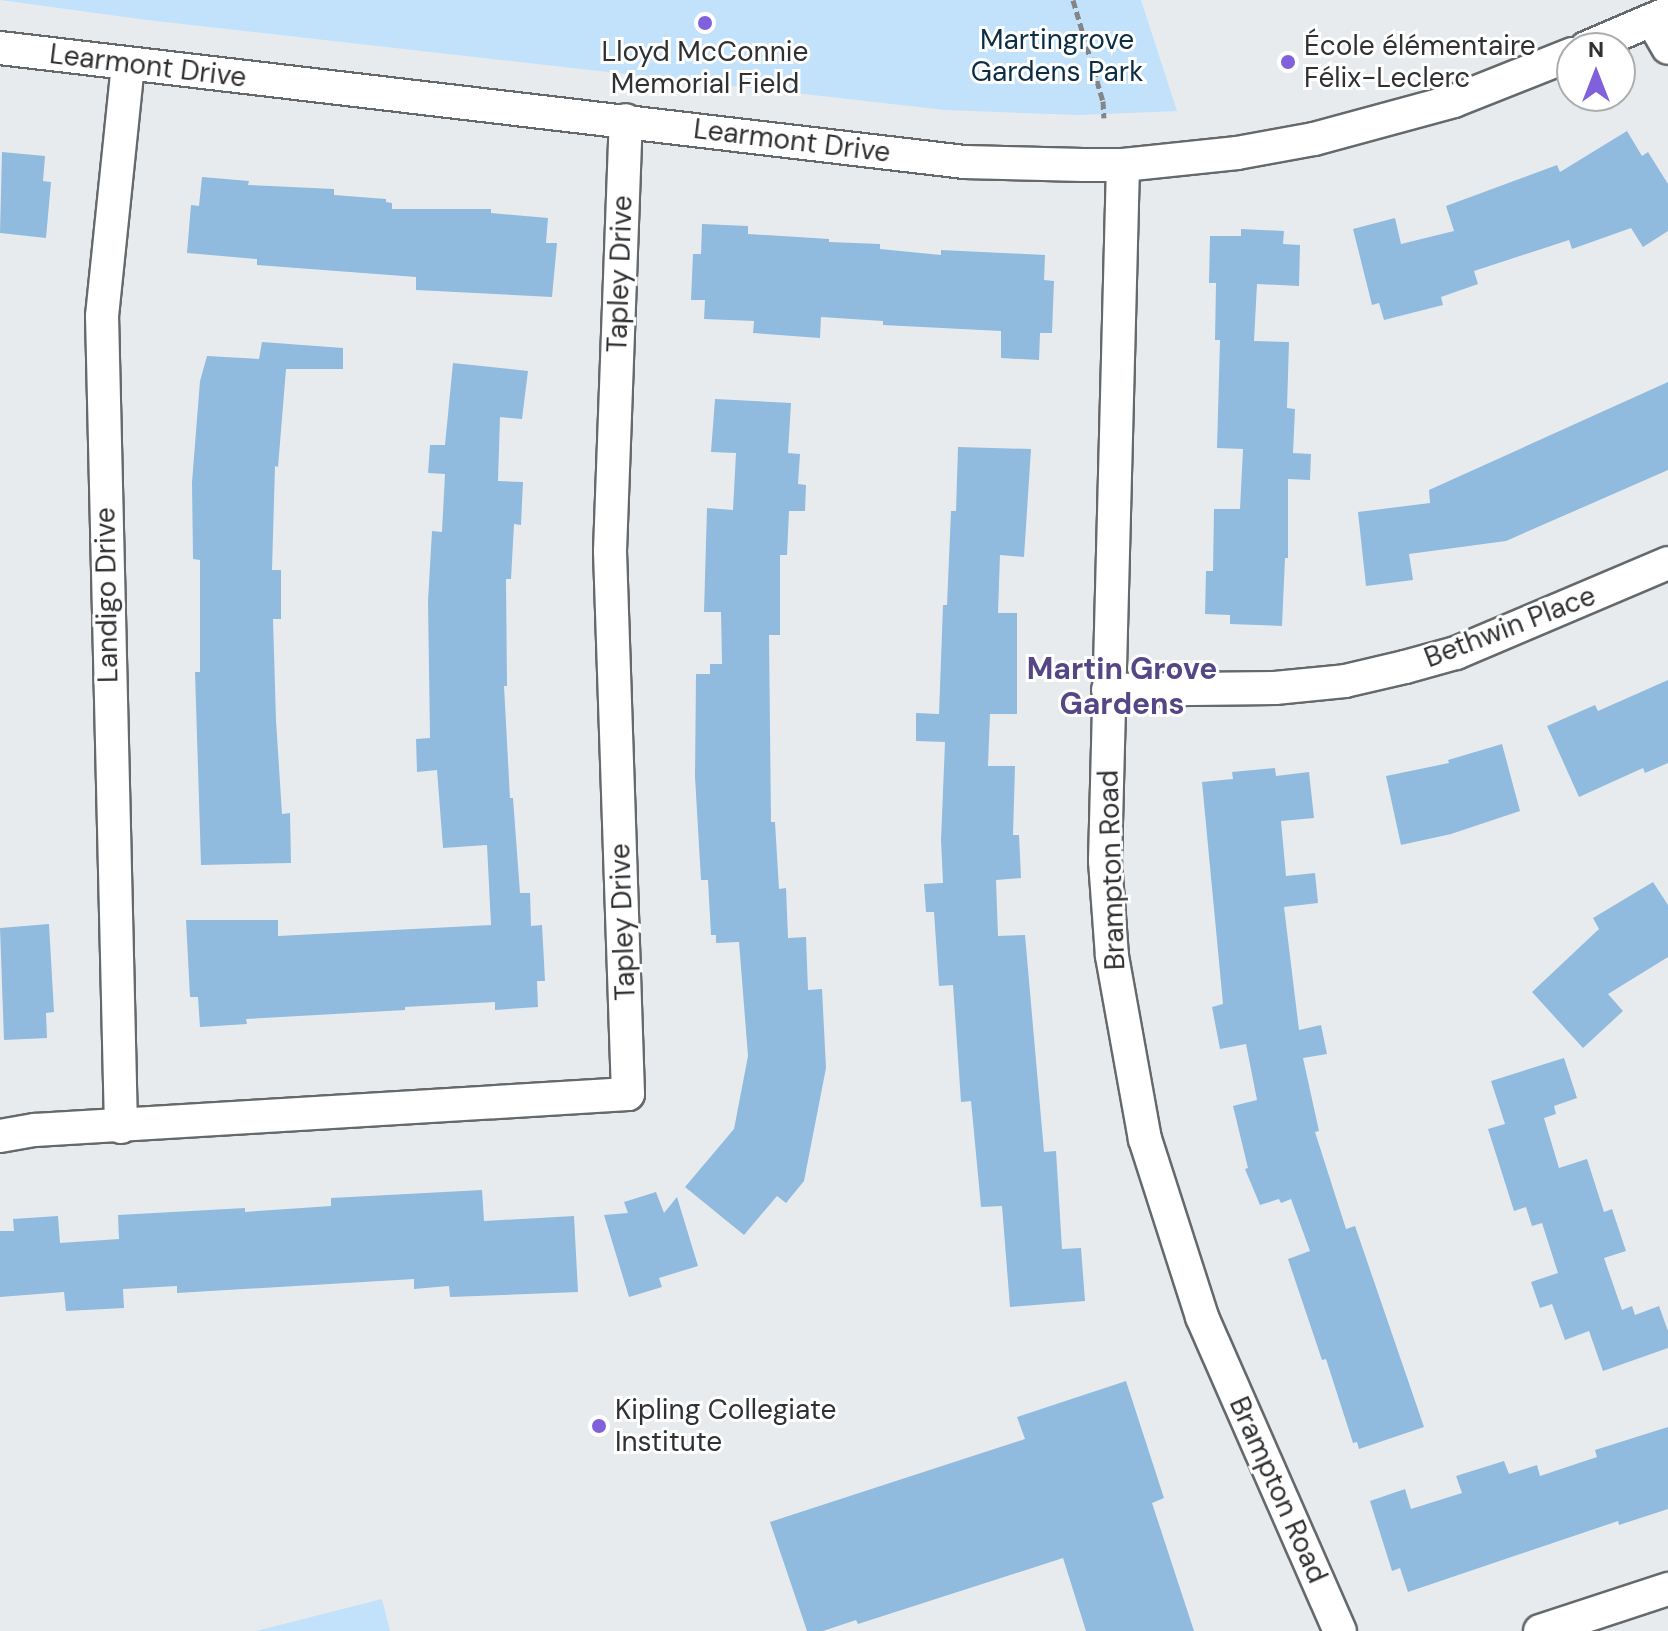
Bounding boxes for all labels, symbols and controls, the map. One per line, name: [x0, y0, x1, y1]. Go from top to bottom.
marker: Lloyd McConnie Memorial Field: [696, 14, 714, 32]
park label: Martingrove Gardens Park: [971, 23, 1143, 89]
place label: École élémentaire Félix-Leclerc: [1304, 29, 1536, 95]
north arrow: [1556, 32, 1636, 112]
place label: Lloyd McConnie Memorial Field: [602, 35, 808, 101]
text: N: [1588, 35, 1604, 64]
street label: Learmont Drive: [48, 37, 248, 95]
marker: École élémentaire Félix-Leclerc: [1279, 53, 1297, 71]
street label: Learmont Drive: [692, 112, 892, 170]
street label: Tapley Drive: [600, 195, 640, 353]
street label: Landigo Drive: [89, 507, 125, 683]
street label: Bethwin Place: [1420, 579, 1600, 675]
district label: Martin Grove Gardens: [1027, 651, 1217, 722]
street label: Brampton Road: [1092, 769, 1132, 971]
street label: Tapley Drive: [603, 843, 643, 1001]
street label: Brampton Road: [1222, 1392, 1334, 1588]
place label: Kipling Collegiate Institute: [615, 1393, 836, 1459]
marker: Kipling Collegiate Institute: [590, 1417, 608, 1435]

